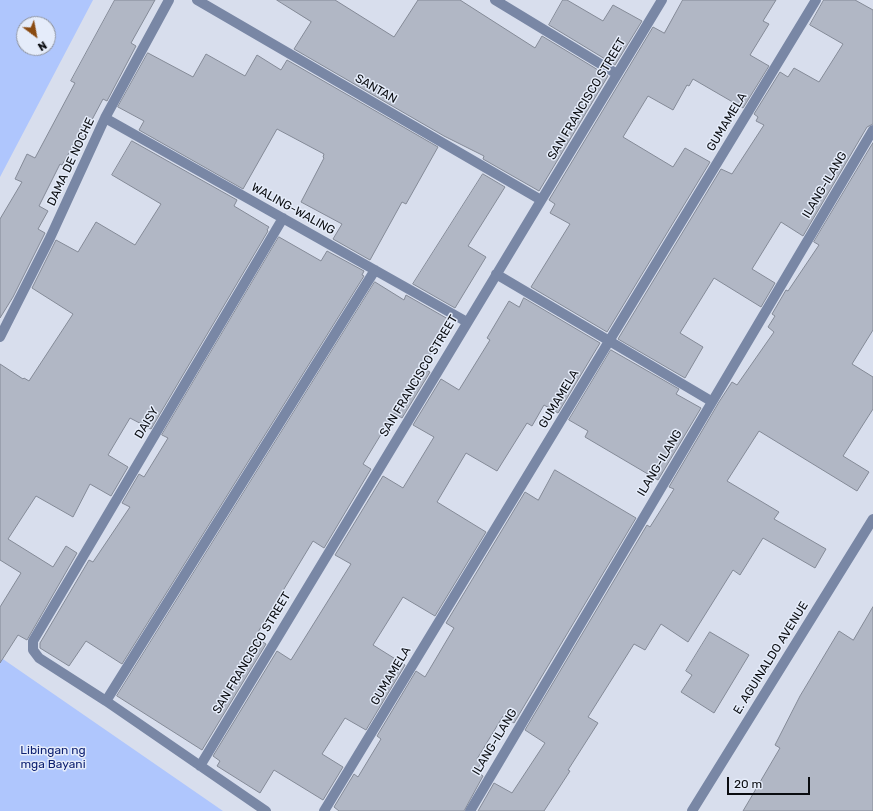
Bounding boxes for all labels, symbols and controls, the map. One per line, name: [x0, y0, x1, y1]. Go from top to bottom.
north arrow: [16, 16, 56, 56]
street label: SAN FRANCISCO STREET: [545, 36, 629, 162]
text: N: [35, 38, 49, 53]
street label: SANTAN: [352, 71, 400, 107]
street label: GUMAMELA: [704, 90, 750, 154]
street label: DAMA DE NOCHE: [44, 116, 98, 208]
street label: ILANG-ILANG: [800, 149, 850, 221]
street label: WALING-WALING: [249, 180, 337, 238]
street label: SAN FRANCISCO STREET: [377, 313, 461, 439]
street label: GUMAMELA: [536, 367, 582, 431]
street label: DAISY: [132, 405, 162, 441]
street label: ILANG-ILANG: [635, 427, 685, 499]
street label: SAN FRANCISCO STREET: [210, 590, 294, 716]
street label: E. AGUINALDO AVENUE: [730, 599, 812, 717]
street label: GUMAMELA: [368, 644, 414, 708]
street label: ILANG-ILANG: [470, 706, 520, 778]
park label: Libingan ng mga Bayani: [20, 744, 86, 772]
scale bar: [729, 769, 812, 795]
text: 20 m: [734, 777, 762, 791]

